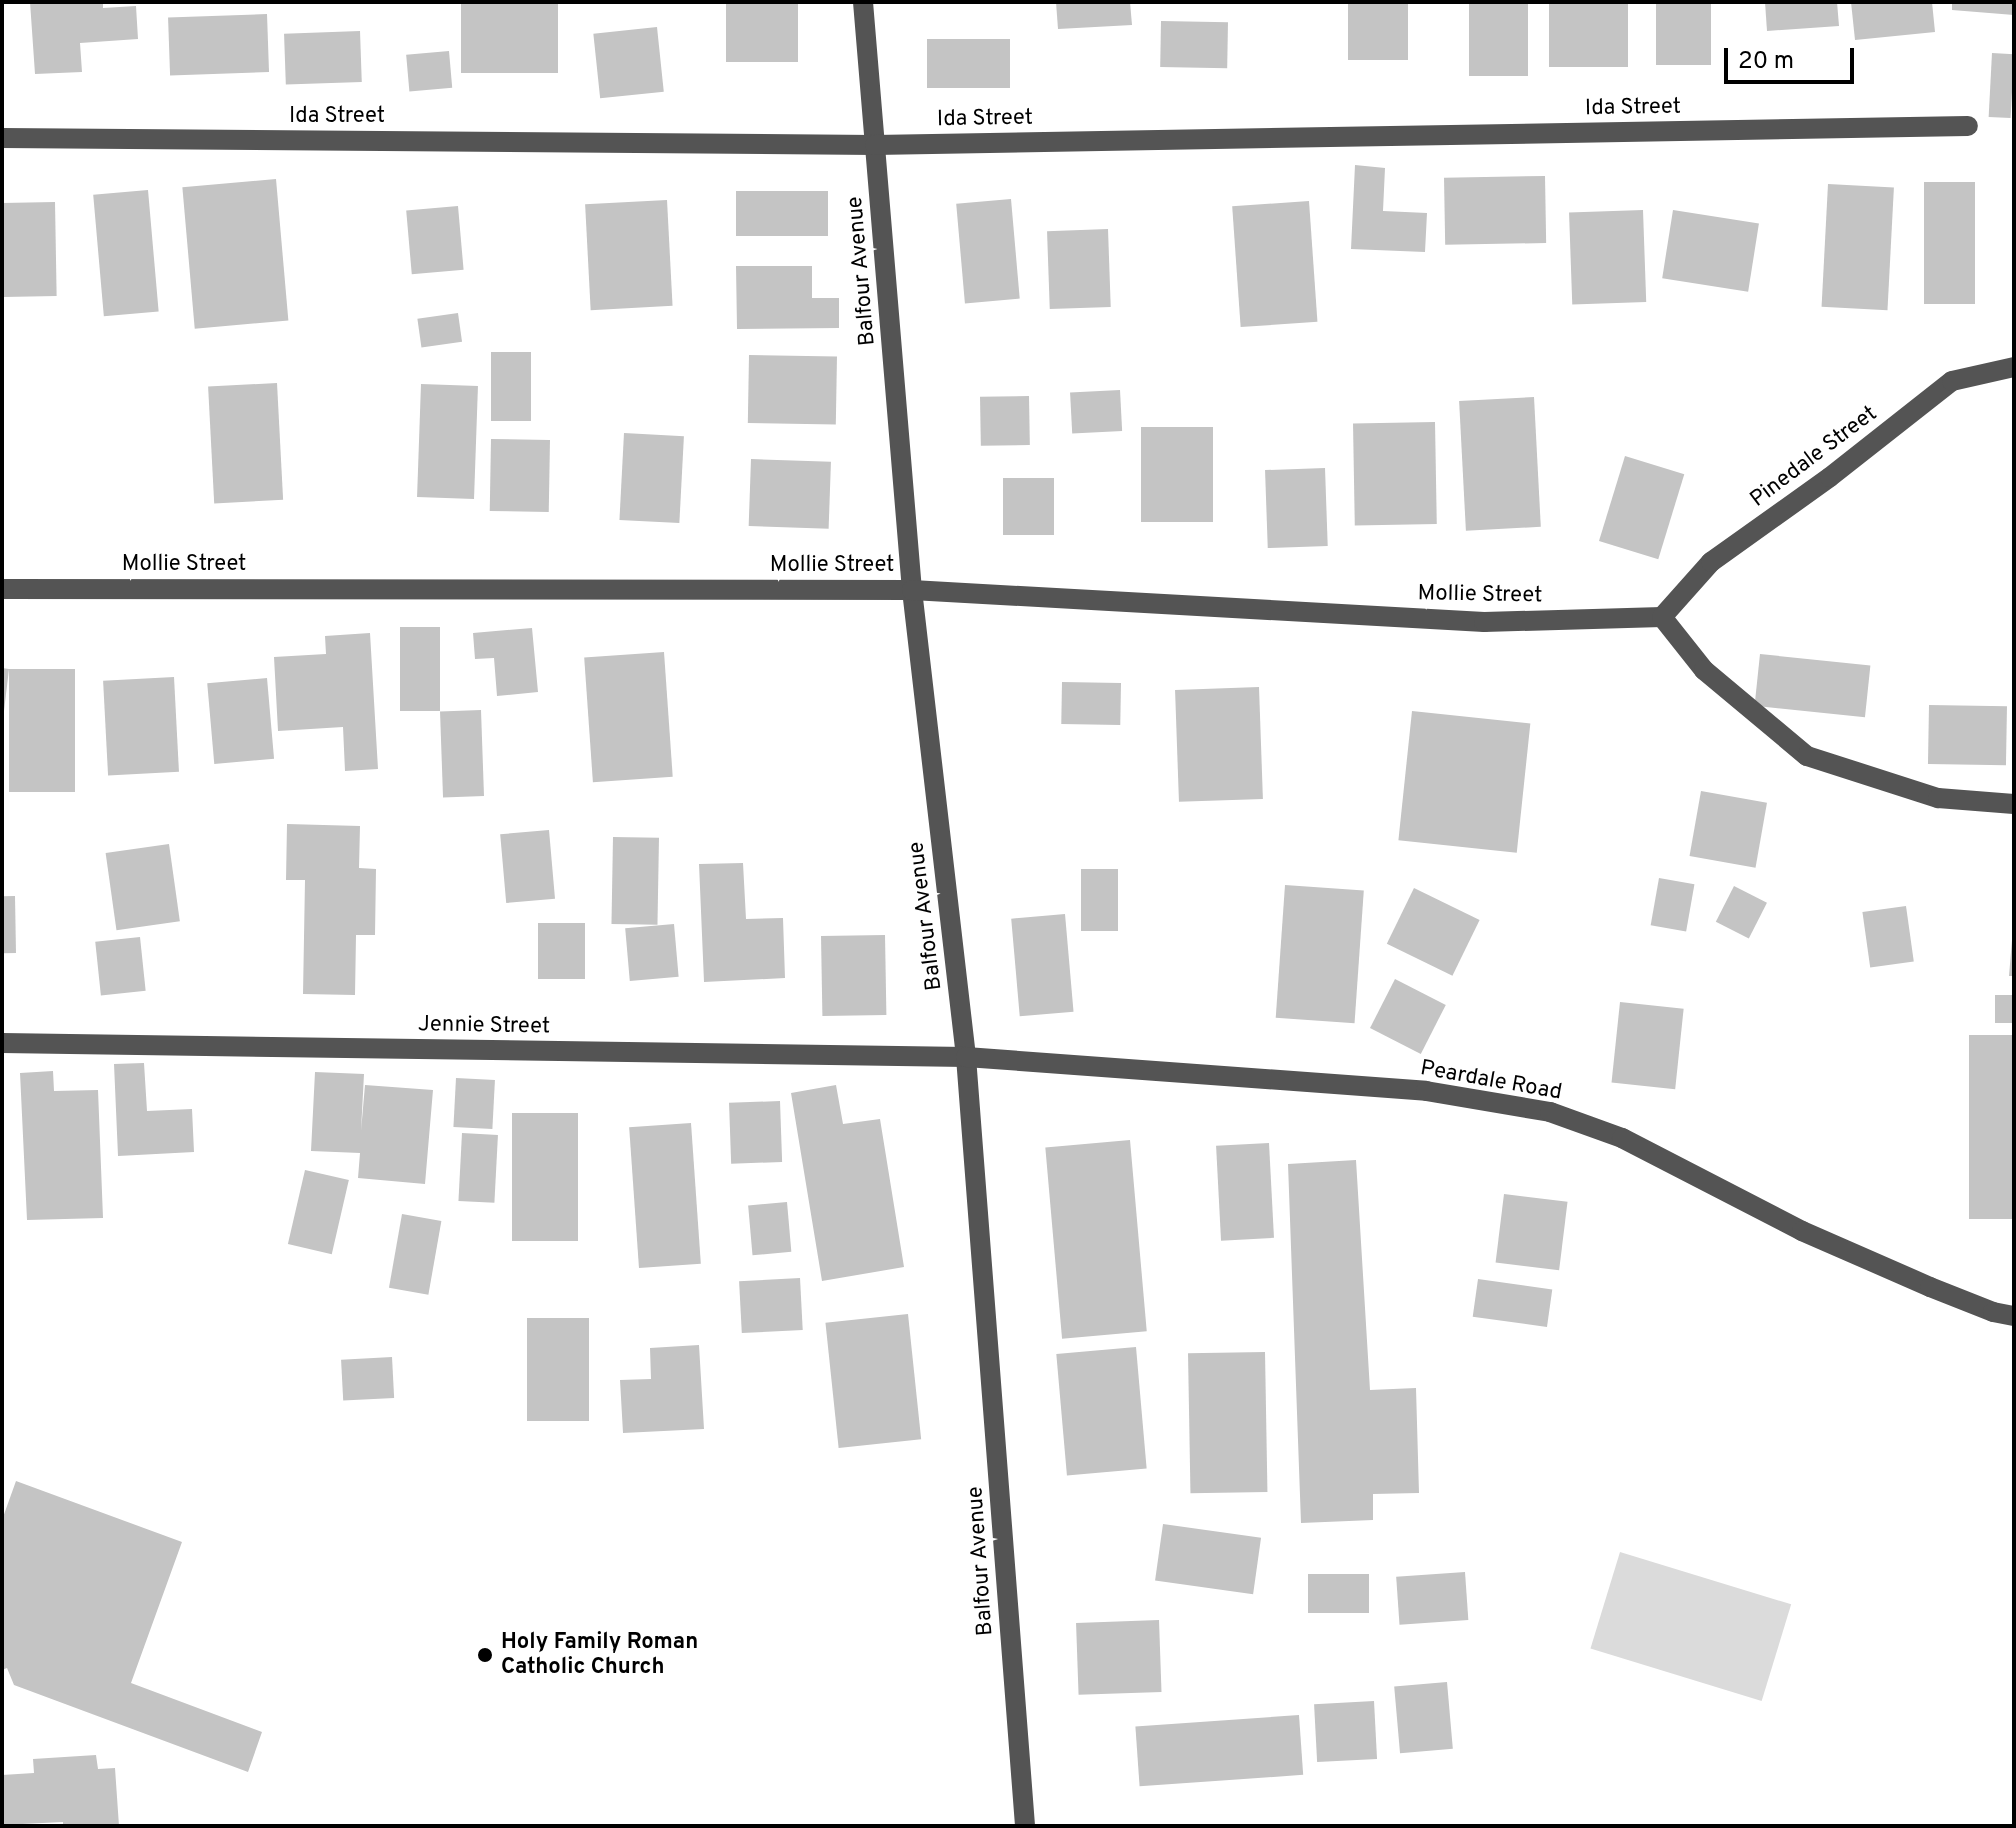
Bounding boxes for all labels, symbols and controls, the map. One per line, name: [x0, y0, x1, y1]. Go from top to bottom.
scale bar: [1728, 32, 1858, 82]
text: 20 m: [1738, 47, 1794, 77]
street label: Ida Street: [1585, 94, 1681, 122]
street label: Ida Street: [289, 104, 385, 130]
street label: Ida Street: [937, 105, 1033, 133]
street label: Balfour Avenue: [842, 195, 882, 347]
street label: Pinedale Street: [1745, 401, 1883, 513]
street label: Mollie Street: [122, 552, 246, 578]
street label: Mollie Street: [770, 553, 894, 579]
street label: Mollie Street: [1417, 581, 1543, 609]
street label: Balfour Avenue: [904, 840, 948, 992]
street label: Jennie Street: [418, 1012, 550, 1040]
street label: Peardale Road: [1418, 1056, 1564, 1106]
street label: Balfour Avenue: [963, 1485, 999, 1637]
place label: Holy Family Roman Catholic Church: [501, 1629, 698, 1680]
marker: Holy Family Roman Catholic Church: [476, 1646, 494, 1664]

